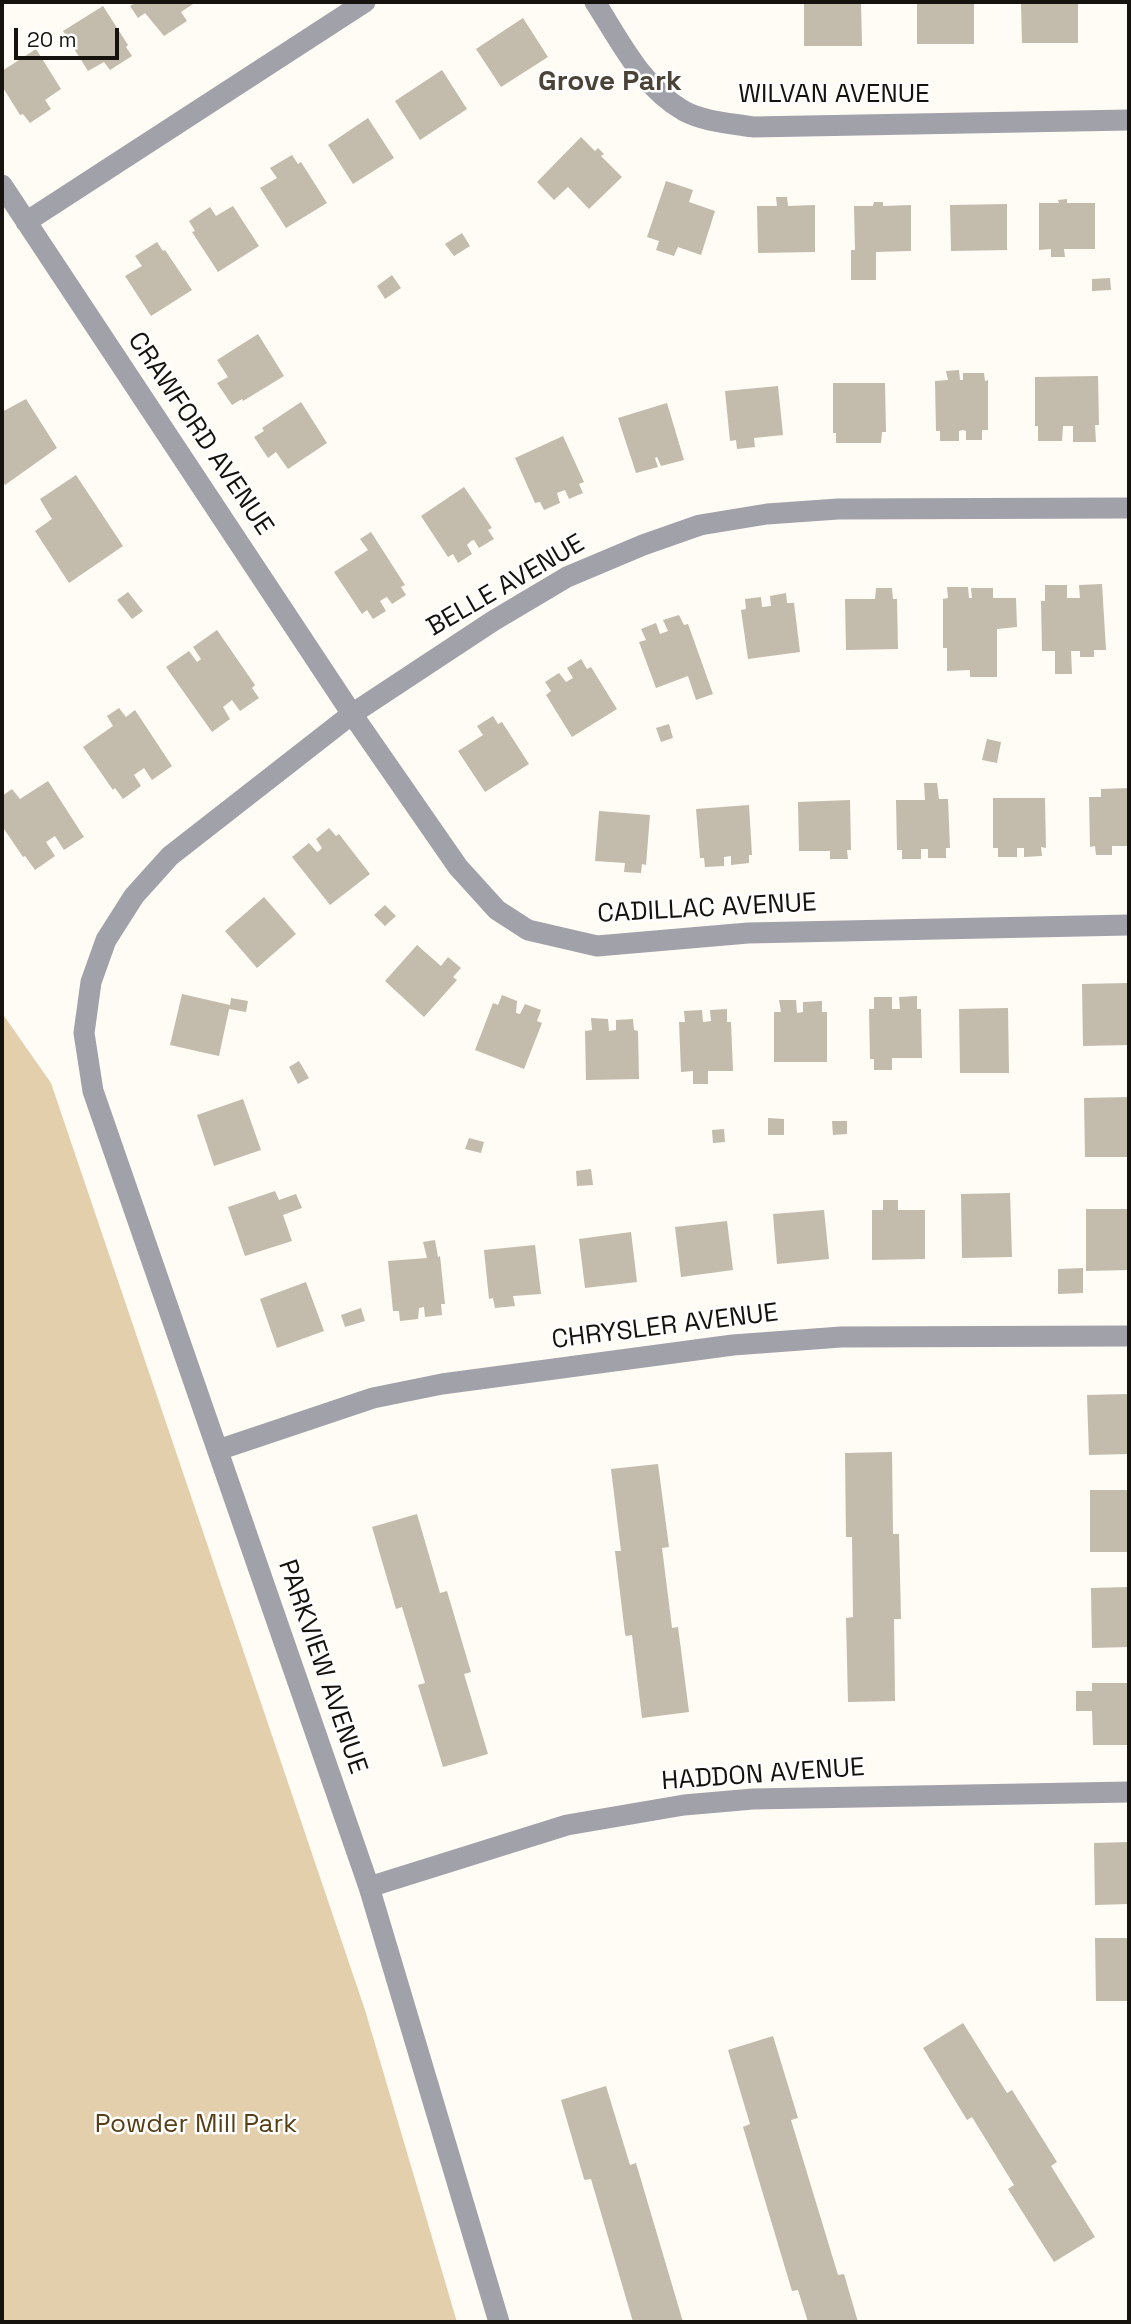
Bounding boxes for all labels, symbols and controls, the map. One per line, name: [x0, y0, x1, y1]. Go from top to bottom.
scale bar: [18, 14, 122, 58]
text: 20 m: [27, 26, 77, 53]
district label: Grove Park: [538, 65, 682, 99]
street label: WILVAN AVENUE: [738, 79, 930, 111]
street label: CRAWFORD AVENUE: [120, 327, 280, 541]
street label: BELLE AVENUE: [422, 528, 590, 644]
street label: CADILLAC AVENUE: [597, 888, 817, 930]
street label: CHRYSLER AVENUE: [550, 1298, 780, 1356]
street label: PARKVIEW AVENUE: [271, 1556, 373, 1778]
street label: HADDON AVENUE: [660, 1752, 866, 1798]
park label: Powder Mill Park: [95, 2109, 297, 2141]

